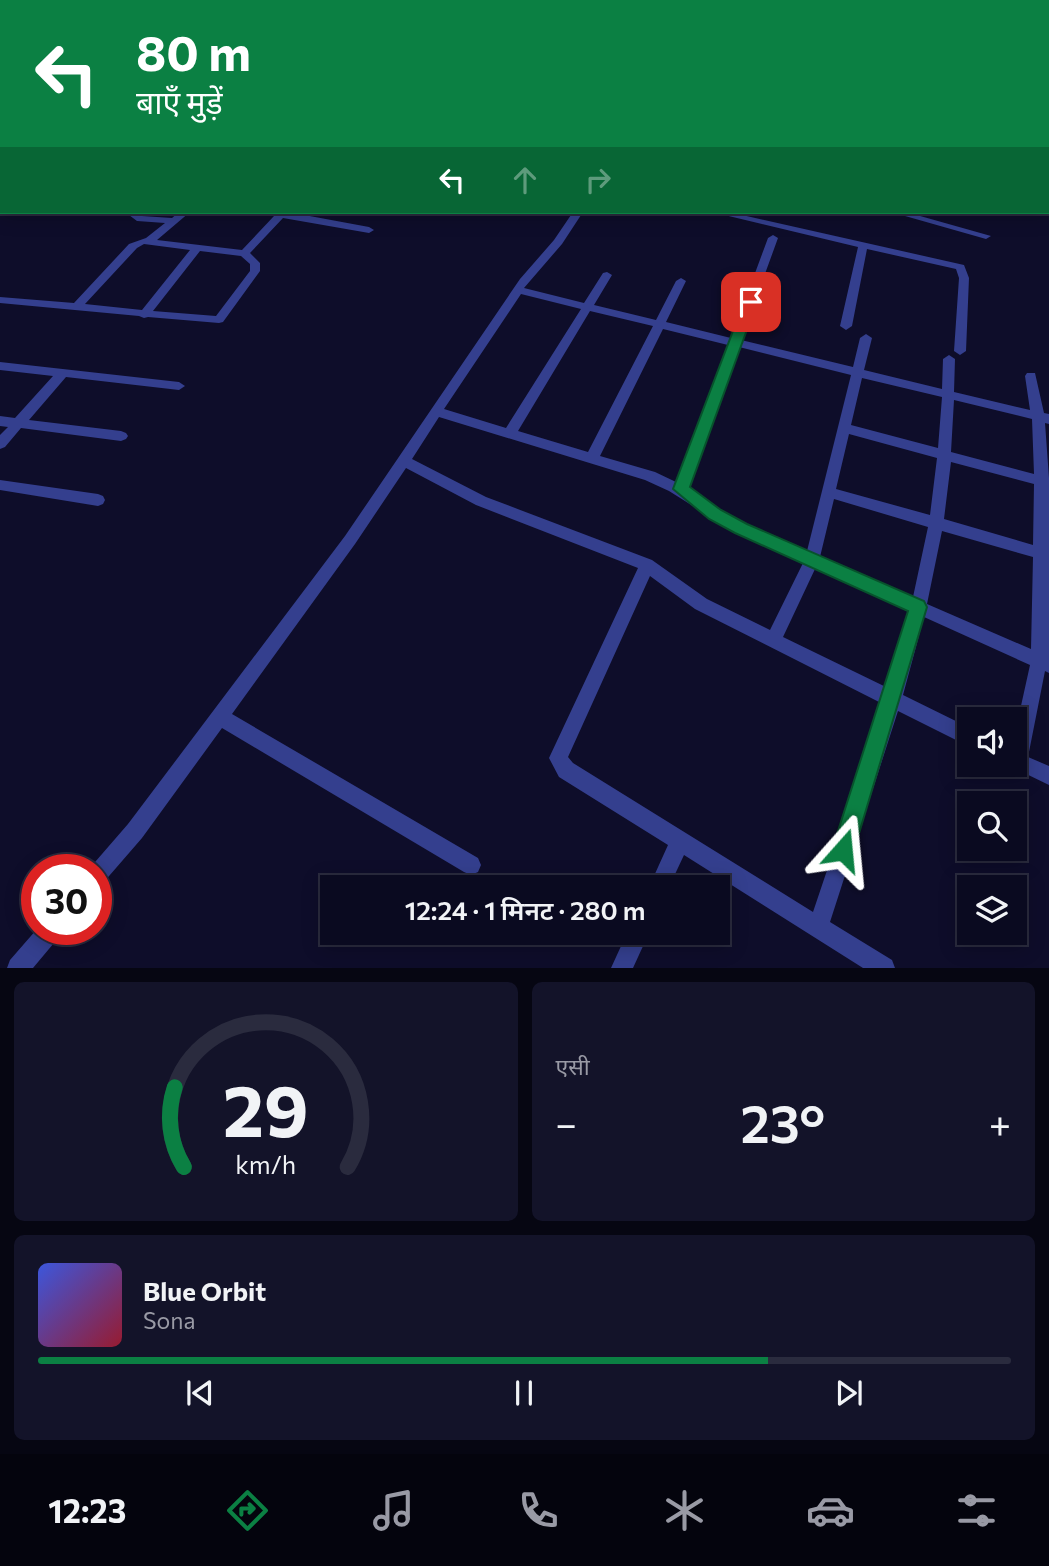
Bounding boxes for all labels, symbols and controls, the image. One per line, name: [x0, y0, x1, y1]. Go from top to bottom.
text: 80 m: [136, 21, 251, 81]
icon: left: [21, 28, 112, 119]
text: बाएँ मुड़ें: [136, 81, 223, 121]
icon: left: [433, 161, 471, 199]
icon: ahead: [506, 161, 544, 199]
icon: right: [579, 161, 617, 199]
pin: [721, 272, 781, 332]
icon: arrive: [732, 283, 770, 321]
map controls: [957, 707, 1027, 945]
button: sound: [957, 707, 1027, 777]
button: search: [957, 791, 1027, 861]
position arrow: [806, 813, 880, 887]
speed limit sign: 30: [21, 854, 112, 945]
button: layers: [957, 875, 1027, 945]
text: 12:24 · 1 मिनट · 280 m: [405, 894, 645, 925]
text: एसी: [556, 1052, 590, 1080]
text: 29: [223, 1064, 309, 1153]
text: 23°: [740, 1090, 825, 1154]
text: −: [556, 1099, 577, 1146]
text: +: [989, 1099, 1011, 1146]
text: km/h: [235, 1149, 296, 1179]
text: Blue Orbit: [143, 1275, 266, 1306]
text: Sona: [143, 1306, 195, 1334]
icon: previous: [181, 1374, 219, 1412]
icon: pause: [505, 1374, 543, 1412]
icon: next: [830, 1374, 868, 1412]
icon: directions: [223, 1486, 272, 1535]
icon: music: [369, 1486, 418, 1535]
icon: phone: [514, 1486, 563, 1535]
icon: climate: [660, 1486, 709, 1535]
icon: car: [806, 1486, 855, 1535]
icon: filters: [952, 1486, 1001, 1535]
text: 12:23: [48, 1490, 126, 1530]

